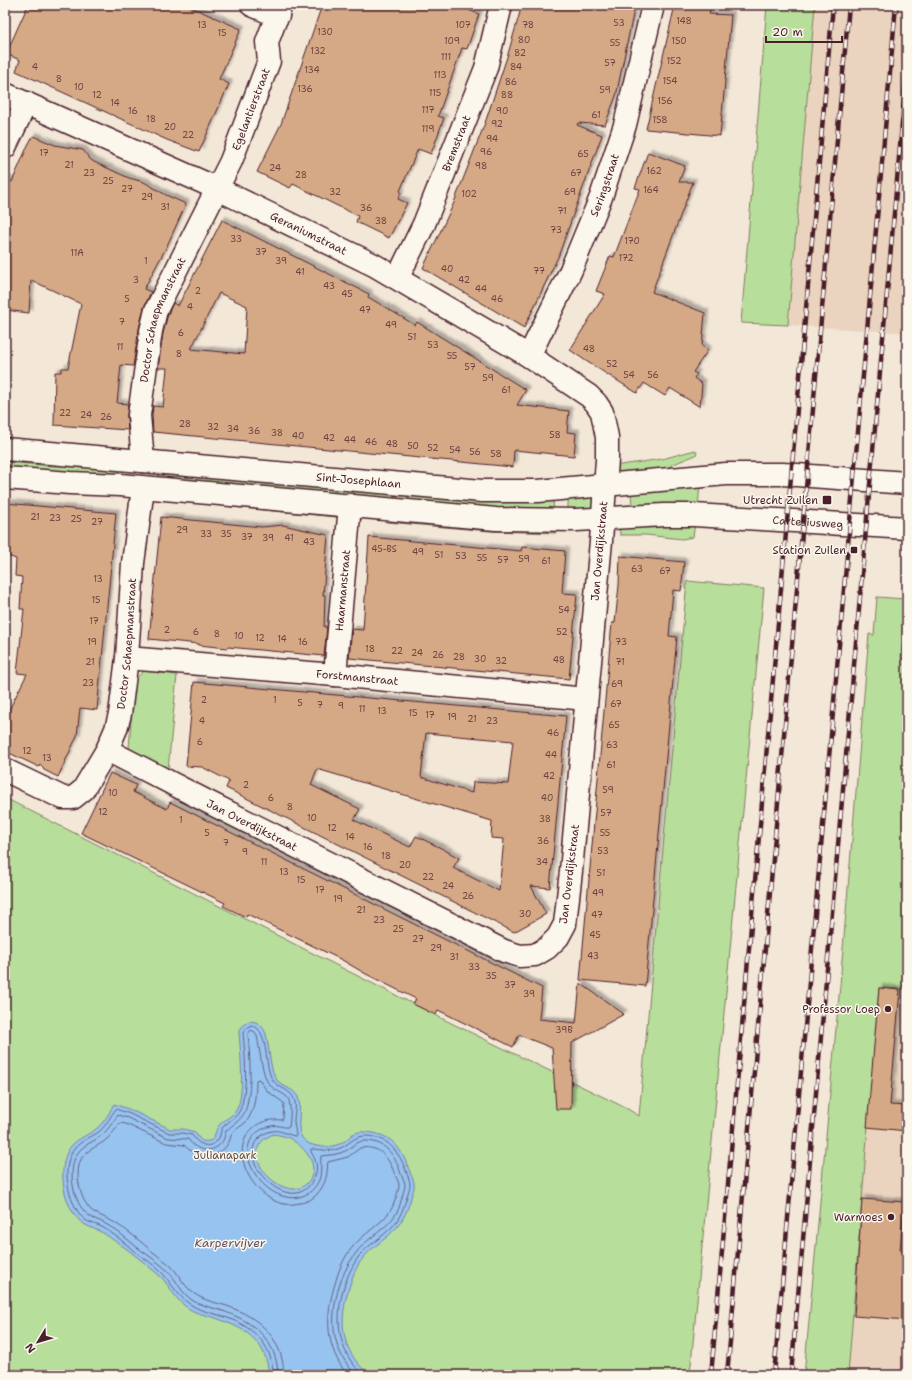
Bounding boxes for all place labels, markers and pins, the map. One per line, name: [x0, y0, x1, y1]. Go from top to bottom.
place label: Utrecht Zuilen: [743, 493, 818, 508]
marker: Utrecht Zuilen: [821, 494, 833, 506]
place label: Station Zuilen: [772, 543, 846, 558]
marker: Station Zuilen: [849, 545, 859, 555]
place label: Professor Loep: [802, 1002, 880, 1017]
marker: Professor Loep: [883, 1004, 893, 1014]
place label: Warmoes: [834, 1210, 883, 1225]
marker: Warmoes: [886, 1212, 896, 1222]

